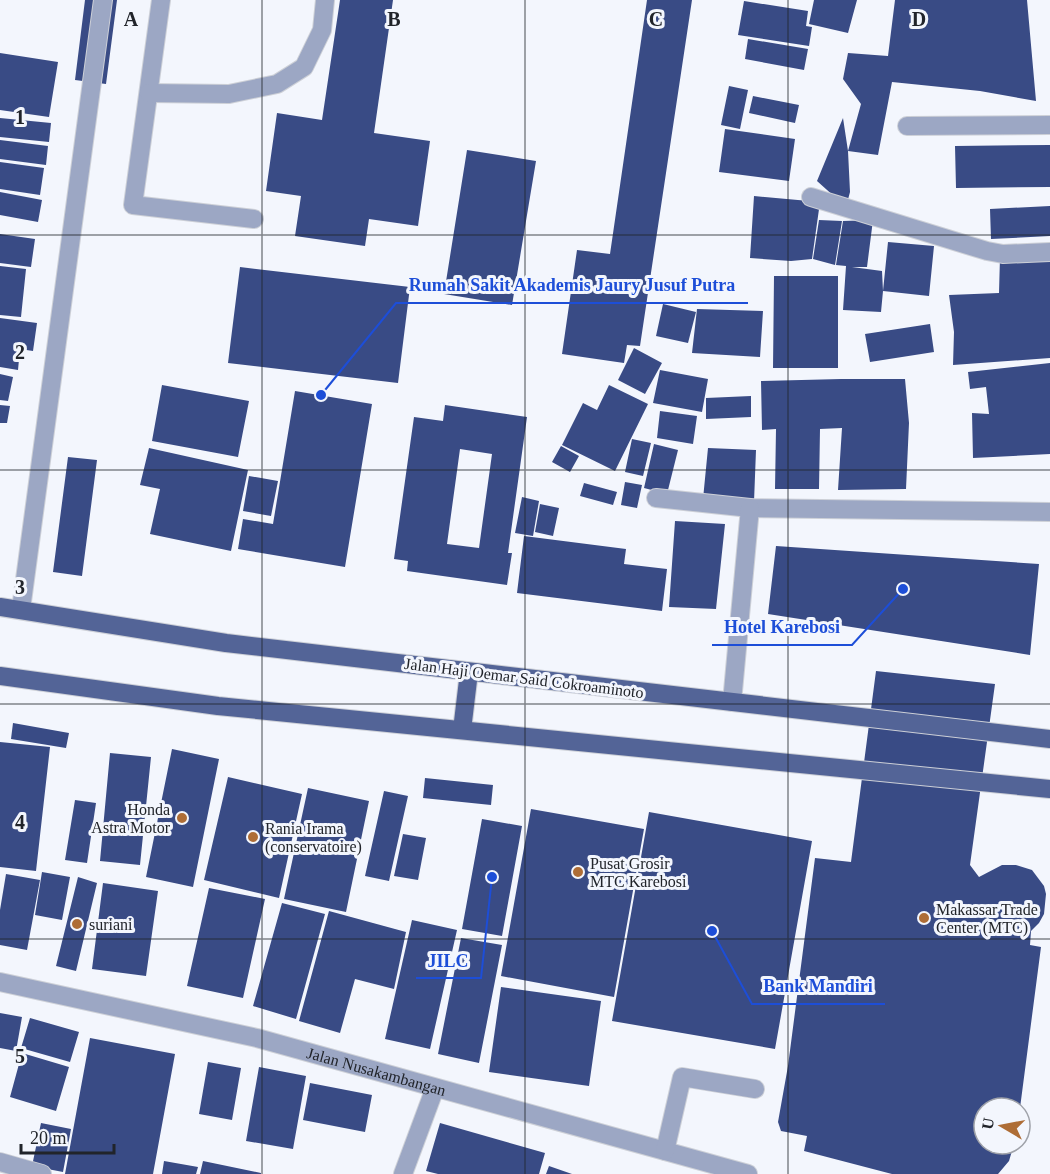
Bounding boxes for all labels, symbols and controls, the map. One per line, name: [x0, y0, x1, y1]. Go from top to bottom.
text: A: [124, 8, 139, 30]
text: B: [387, 8, 401, 30]
text: C: [649, 8, 663, 30]
text: D: [912, 8, 926, 30]
text: 1: [15, 106, 25, 128]
callout: Rumah Sakit Akademis Jaury Jusuf Putra: [396, 267, 748, 303]
text: Rumah Sakit Akademis Jaury Jusuf Putra: [409, 275, 735, 295]
text: 2: [15, 341, 25, 363]
text: 3: [15, 576, 25, 598]
callout: Hotel Karebosi: [712, 609, 852, 645]
text: Hotel Karebosi: [724, 617, 840, 637]
street label: Jalan Haji Oemar Said Cokroaminoto: [403, 655, 645, 702]
place label: Honda Astra Motor: [91, 801, 171, 836]
text: 4: [15, 811, 25, 833]
marker: Honda Astra Motor: [175, 811, 189, 825]
place label: Rania Irama (conservatoire): [265, 820, 362, 856]
marker: Rania Irama (conservatoire): [246, 830, 260, 844]
place label: Pusat Grosir MTC Karebosi: [590, 855, 687, 890]
marker: Pusat Grosir MTC Karebosi: [571, 865, 585, 879]
place label: Makassar Trade Center (MTC): [936, 901, 1038, 937]
marker: Makassar Trade Center (MTC): [917, 911, 931, 925]
place label: suriani: [89, 916, 133, 933]
marker: suriani: [70, 917, 84, 931]
callout: JILC: [416, 942, 481, 978]
text: JILC: [427, 951, 469, 971]
callout: Bank Mandiri: [752, 968, 885, 1004]
text: Bank Mandiri: [763, 976, 873, 996]
street label: Jalan Nusakambangan: [305, 1044, 448, 1098]
text: 5: [15, 1045, 25, 1067]
north arrow: [972, 1096, 1032, 1156]
text: U: [978, 1116, 997, 1131]
scale bar: [21, 1117, 114, 1155]
text: 20 m: [30, 1128, 67, 1148]

